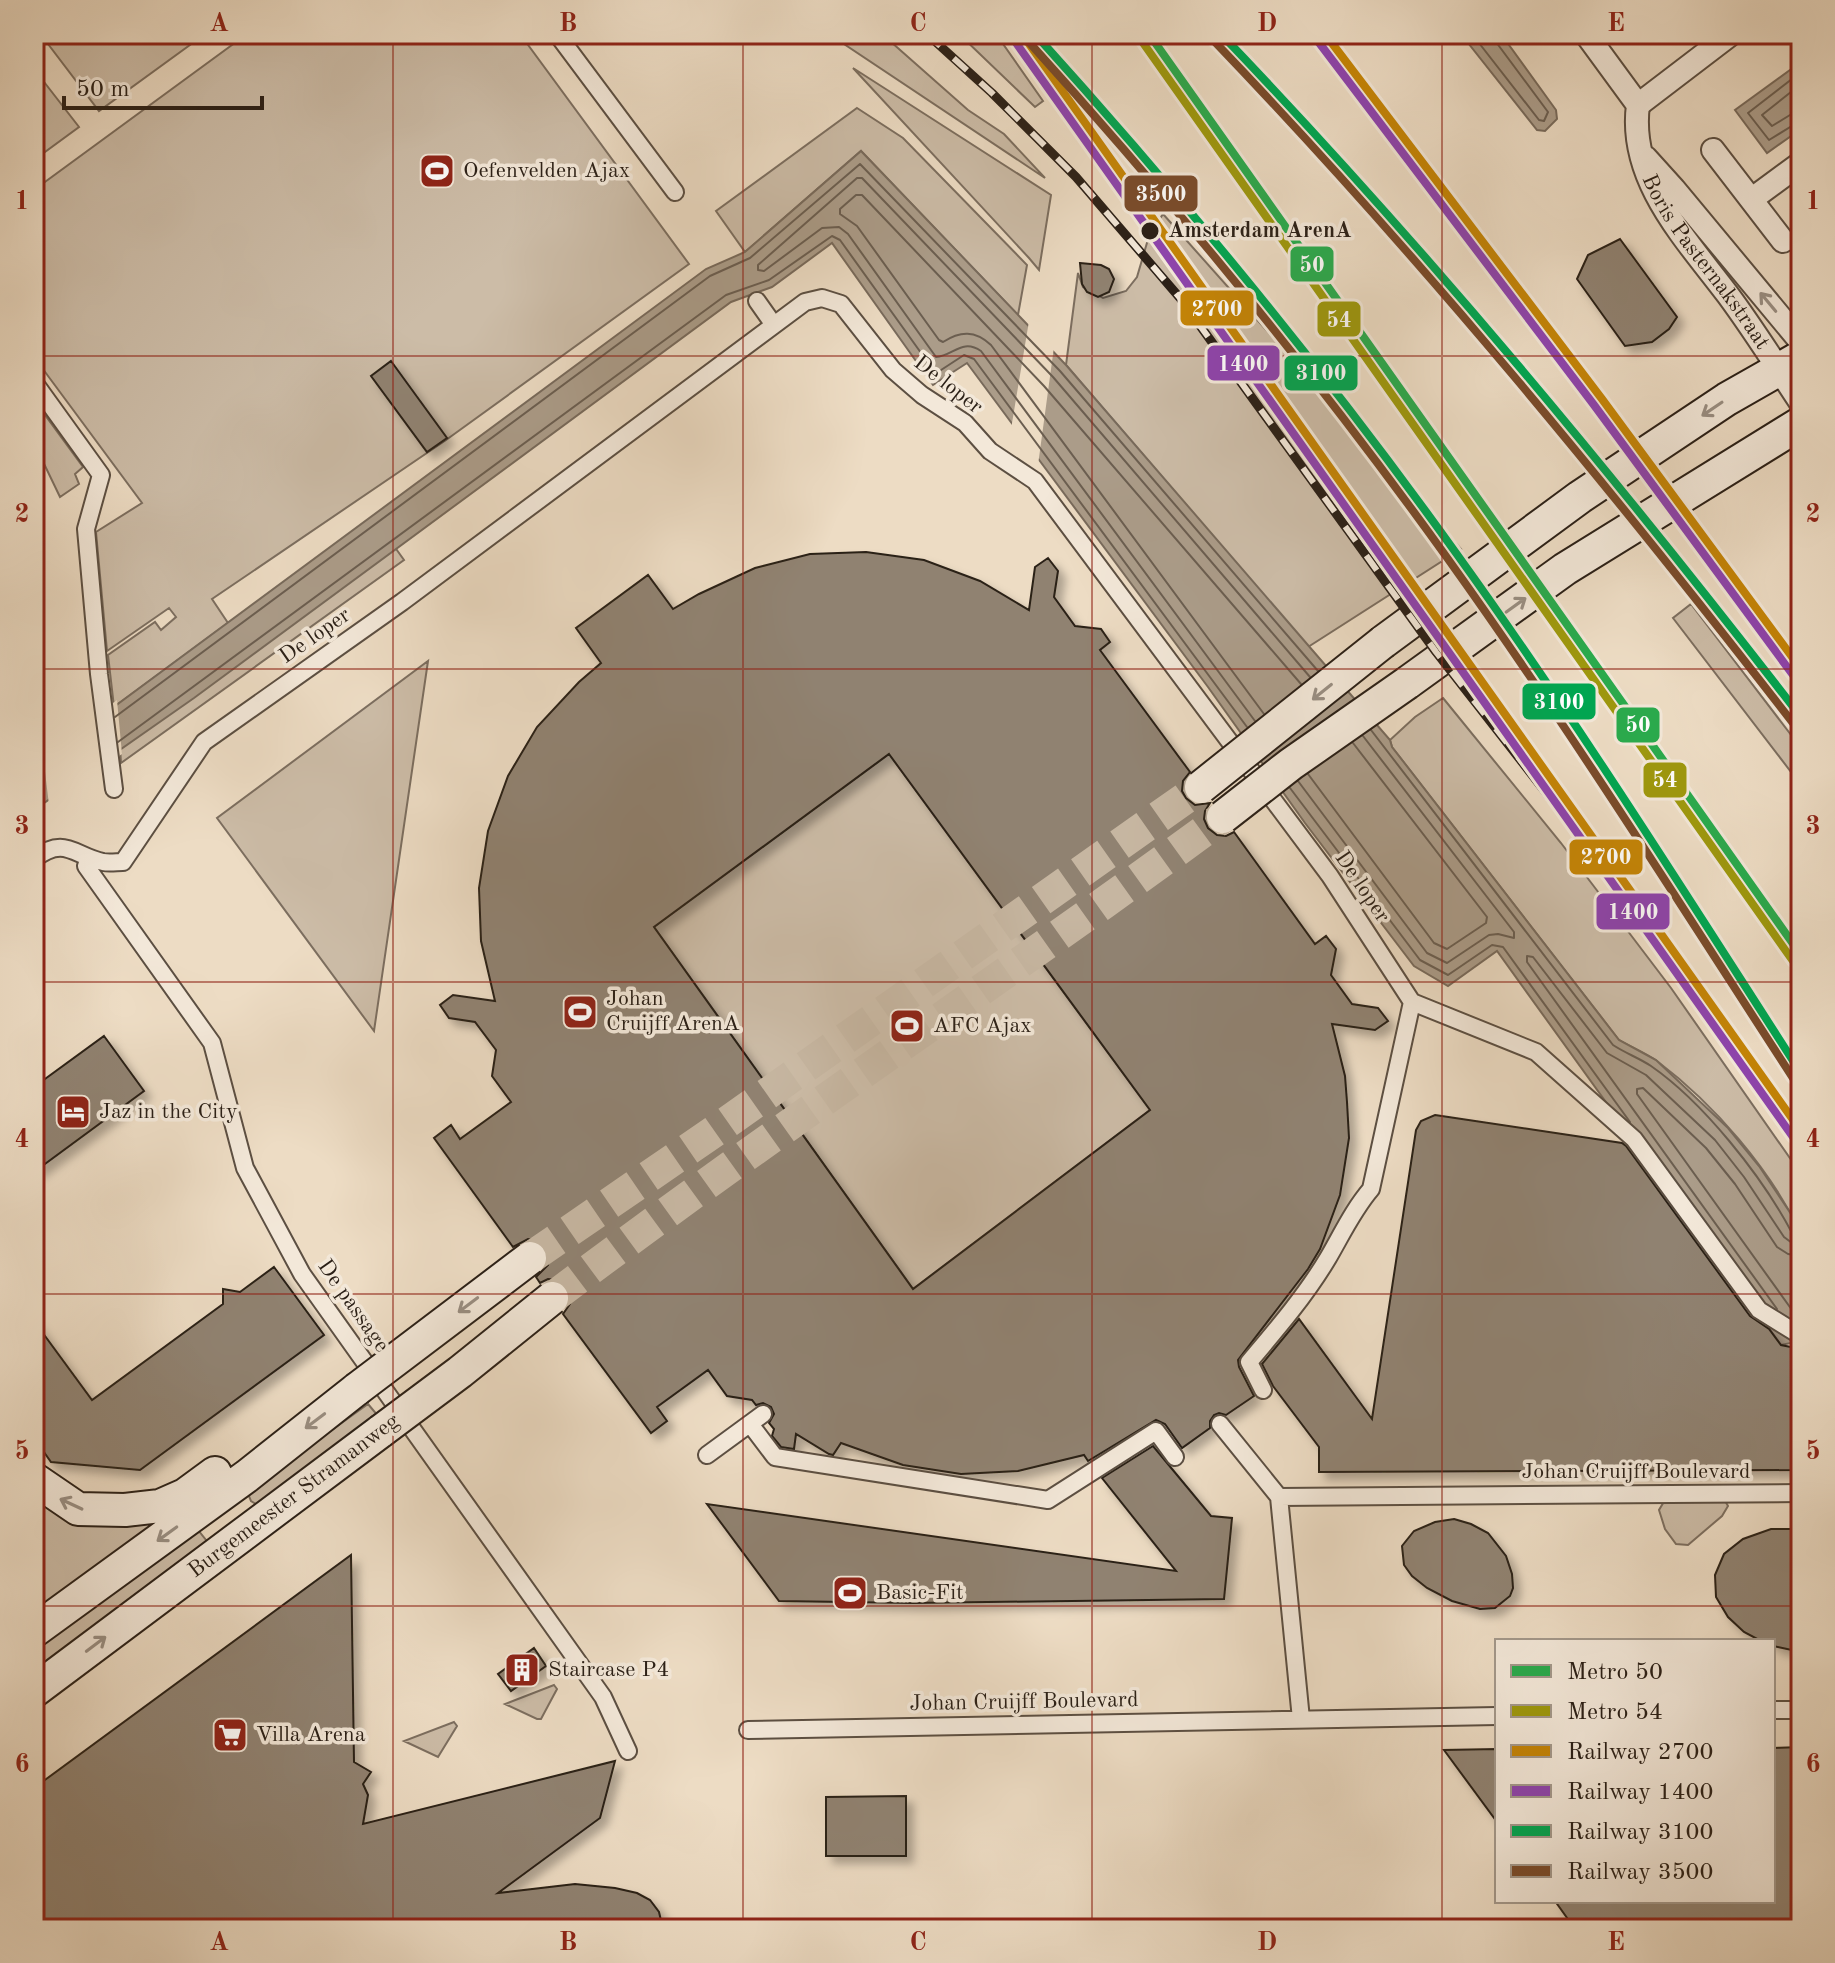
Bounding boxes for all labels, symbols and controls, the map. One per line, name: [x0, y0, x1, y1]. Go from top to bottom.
text: A: [209, 11, 229, 37]
text: B: [559, 11, 577, 37]
text: C: [909, 11, 927, 37]
text: D: [1257, 11, 1277, 37]
text: E: [1607, 11, 1625, 37]
scale bar: [64, 60, 262, 110]
text: 50 m: [76, 78, 130, 102]
sports icon: Oefenvelden Ajax: [418, 152, 456, 190]
place label: Oefenvelden Ajax: [463, 160, 630, 182]
street label: Boris Pasternakstraat: [1638, 171, 1773, 353]
line badge: 3500: [1123, 174, 1199, 213]
text: 3500: [1135, 184, 1187, 206]
text: 1: [14, 189, 30, 215]
text: 1: [1805, 189, 1821, 215]
marker: Amsterdam ArenA: [1139, 220, 1161, 242]
place label: Amsterdam ArenA: [1168, 220, 1352, 242]
line badge: 50: [1289, 245, 1335, 283]
text: 50: [1299, 255, 1325, 277]
line badge: 2700: [1179, 289, 1255, 327]
one-way arrow: [1759, 292, 1777, 313]
text: 2700: [1191, 299, 1243, 321]
line badge: 54: [1316, 300, 1362, 338]
text: 54: [1326, 310, 1352, 332]
line badge: 1400: [1206, 344, 1281, 382]
street label: De loper: [909, 351, 987, 419]
text: 1400: [1217, 354, 1269, 376]
line badge: 3100: [1283, 354, 1359, 392]
text: 3100: [1295, 363, 1347, 385]
one-way arrow: [1701, 401, 1724, 417]
text: 2: [14, 502, 30, 528]
text: 2: [1805, 502, 1821, 528]
one-way arrow: [1504, 597, 1526, 613]
street label: De loper: [276, 604, 354, 668]
line badge: 3100: [1521, 682, 1597, 721]
one-way arrow: [1312, 683, 1333, 700]
text: 3100: [1533, 692, 1585, 714]
line badge: 50: [1615, 706, 1661, 744]
text: 50: [1625, 715, 1651, 737]
line badge: 54: [1642, 761, 1688, 799]
text: 54: [1652, 770, 1678, 792]
text: 3: [14, 814, 30, 840]
text: 3: [1805, 814, 1821, 840]
line badge: 2700: [1568, 838, 1644, 876]
street label: De loper: [1330, 847, 1394, 927]
text: 2700: [1580, 847, 1632, 869]
line badge: 1400: [1595, 892, 1671, 931]
text: 1400: [1607, 902, 1659, 924]
place label: Johan Cruijff ArenA: [606, 988, 740, 1035]
sports icon: Johan Cruijff ArenA: [561, 993, 599, 1031]
sports icon: AFC Ajax: [888, 1007, 926, 1045]
place label: AFC Ajax: [933, 1015, 1032, 1037]
hotel icon: Jaz in the City: [54, 1093, 92, 1131]
place label: Jaz in the City: [99, 1101, 238, 1123]
text: 4: [14, 1127, 30, 1153]
text: 4: [1805, 1127, 1821, 1153]
street label: De passage: [313, 1256, 393, 1356]
one-way arrow: [457, 1297, 479, 1314]
street label: Burgemeester Stramanweg: [184, 1410, 404, 1582]
one-way arrow: [305, 1413, 326, 1430]
text: 5: [14, 1439, 30, 1465]
text: 5: [1805, 1439, 1821, 1465]
street label: Johan Cruijff Boulevard: [1521, 1461, 1751, 1483]
one-way arrow: [60, 1495, 84, 1510]
one-way arrow: [157, 1526, 178, 1543]
sports icon: Basic-Fit: [831, 1574, 869, 1612]
place label: Basic-Fit: [876, 1582, 964, 1604]
one-way arrow: [85, 1636, 107, 1652]
legend: [1495, 1639, 1775, 1903]
building icon: Staircase P4: [503, 1651, 541, 1689]
place label: Staircase P4: [548, 1659, 669, 1681]
text: Metro 50: [1567, 1661, 1663, 1685]
street label: Johan Cruijff Boulevard: [909, 1689, 1139, 1715]
text: Metro 54: [1567, 1701, 1663, 1725]
supermarket icon: Villa Arena: [211, 1716, 249, 1754]
place label: Villa Arena: [256, 1724, 366, 1746]
text: Railway 2700: [1567, 1741, 1713, 1765]
text: 6: [14, 1752, 30, 1778]
text: 6: [1805, 1752, 1821, 1778]
text: Railway 1400: [1567, 1781, 1713, 1805]
text: Railway 3100: [1567, 1821, 1713, 1845]
text: Railway 3500: [1567, 1861, 1713, 1885]
text: A: [209, 1930, 229, 1956]
text: B: [559, 1930, 577, 1956]
text: C: [909, 1930, 927, 1956]
text: D: [1257, 1930, 1277, 1956]
text: E: [1607, 1930, 1625, 1956]

